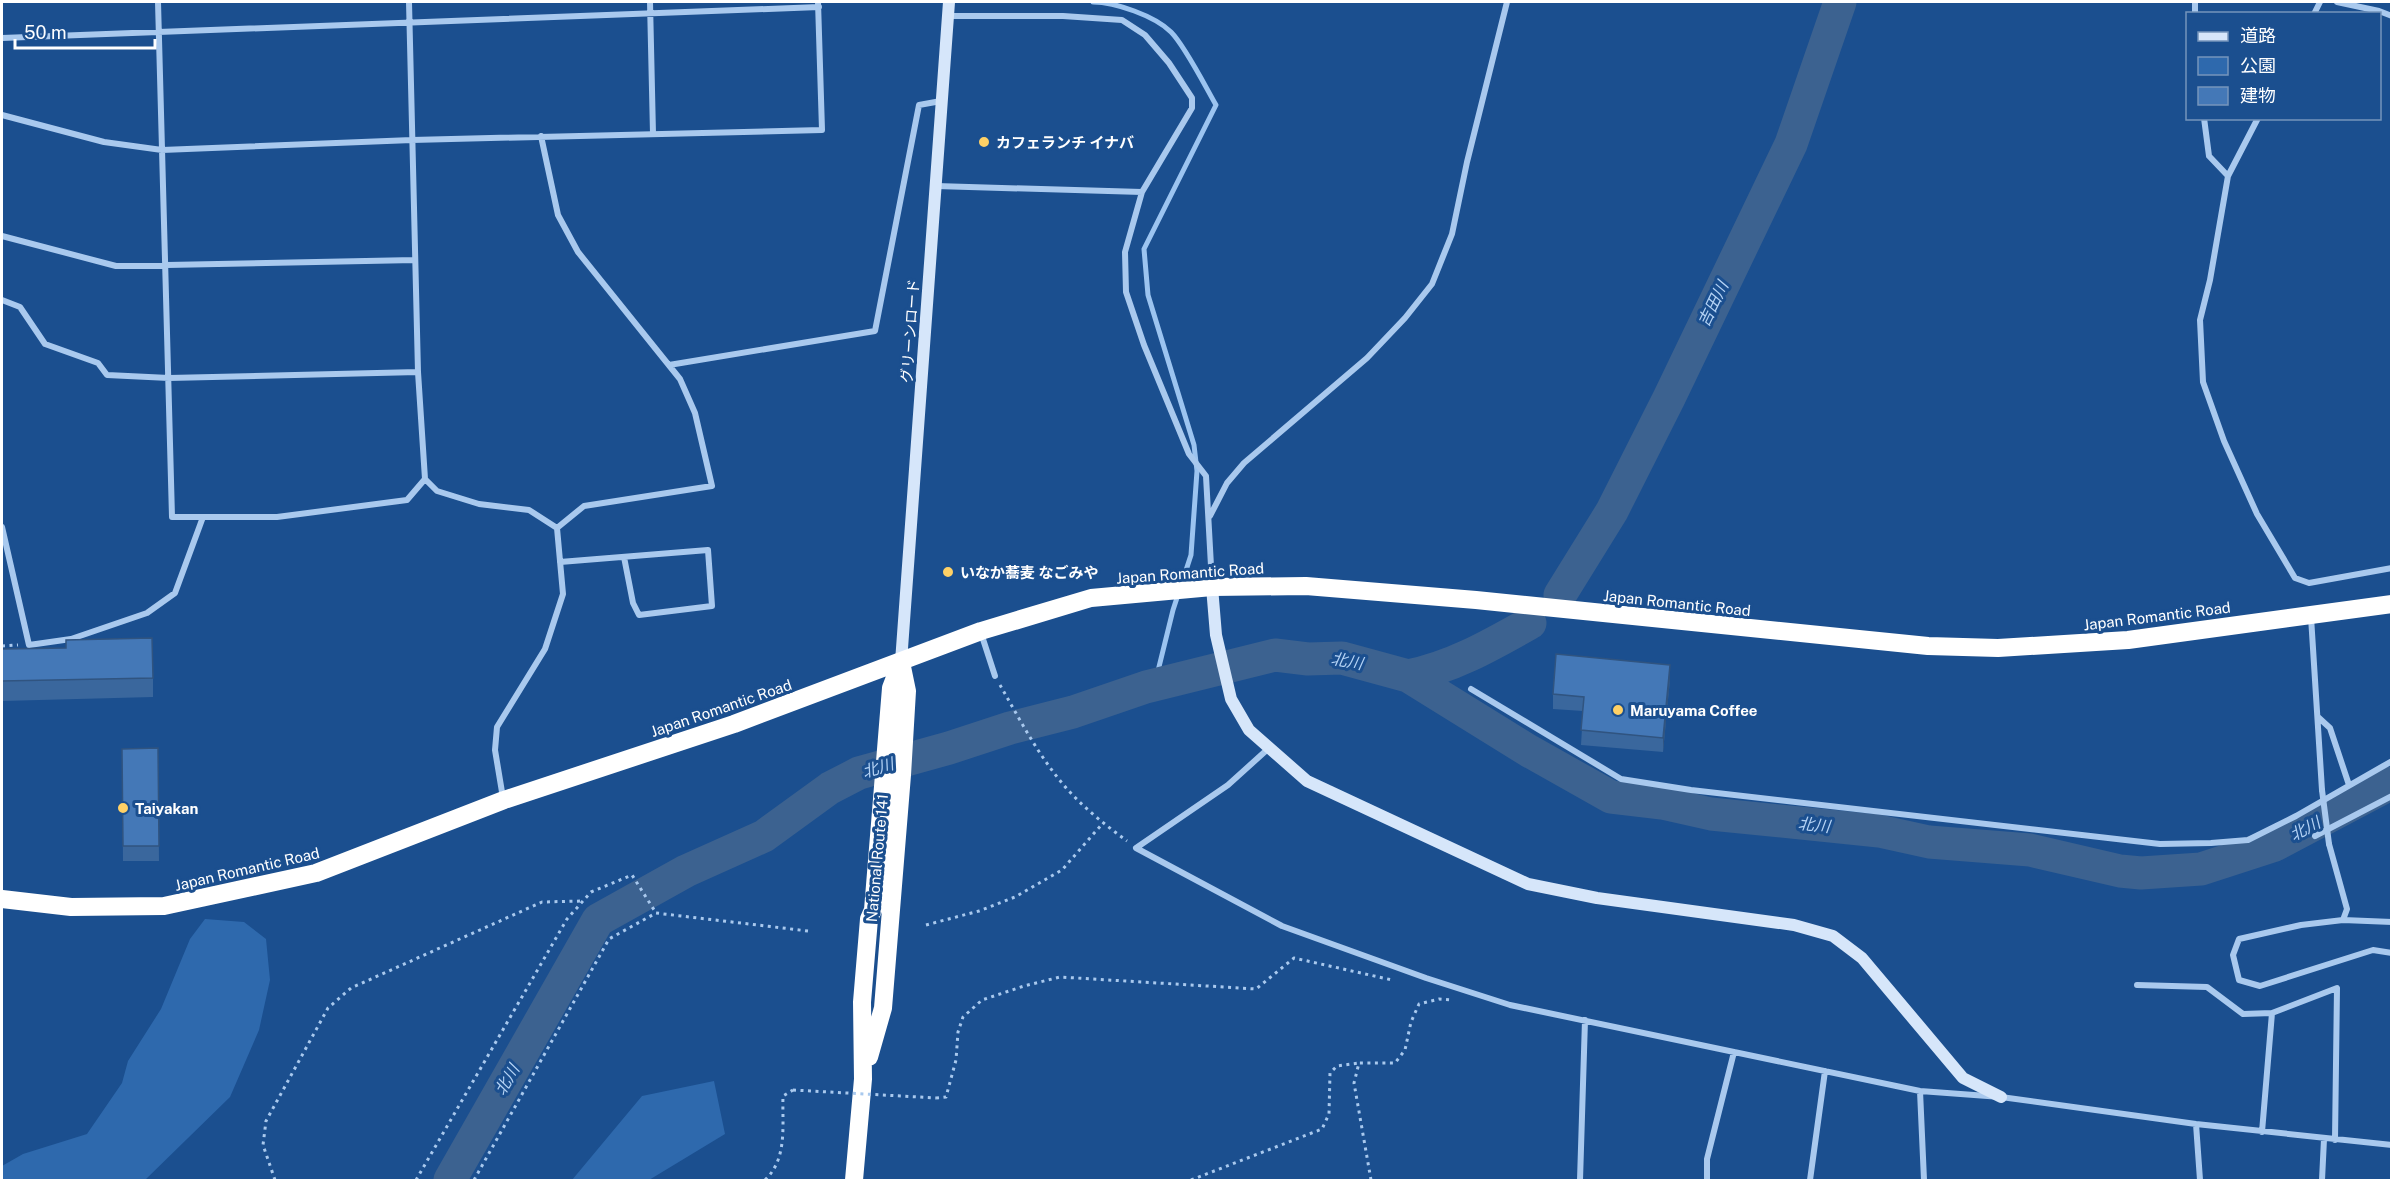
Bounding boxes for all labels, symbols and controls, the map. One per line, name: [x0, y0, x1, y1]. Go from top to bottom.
scale bar: [15, 12, 154, 50]
legend: [2186, 12, 2381, 120]
text: 50 m: [24, 22, 67, 43]
text: 道路: [2240, 25, 2276, 46]
text: 公園: [2240, 55, 2276, 76]
text: 建物: [2240, 85, 2276, 106]
place label: カフェランチ イナバ: [996, 134, 1134, 151]
marker: カフェランチ イナバ: [977, 135, 991, 149]
water label: 吉田川: [1694, 276, 1733, 330]
street label: グリーンロード: [898, 278, 922, 384]
street label: Japan Romantic Road: [1115, 559, 1265, 587]
place label: いなか蕎麦 なごみや: [960, 564, 1098, 581]
marker: いなか蕎麦 なごみや: [941, 565, 955, 579]
street label: Japan Romantic Road: [1602, 587, 1752, 619]
street label: Japan Romantic Road: [2082, 599, 2232, 633]
water label: 北川: [1330, 649, 1366, 673]
street label: Japan Romantic Road: [648, 676, 794, 740]
place label: Maruyama Coffee: [1630, 702, 1757, 719]
marker: Maruyama Coffee: [1611, 703, 1625, 717]
water label: 北川: [860, 754, 898, 782]
street label: National Route 141: [863, 793, 891, 923]
place label: Taiyakan: [135, 800, 198, 817]
marker: Taiyakan: [116, 801, 130, 815]
water label: 北川: [2286, 812, 2325, 845]
water label: 北川: [1797, 814, 1833, 836]
street label: Japan Romantic Road: [173, 844, 321, 894]
water label: 北川: [491, 1060, 524, 1099]

